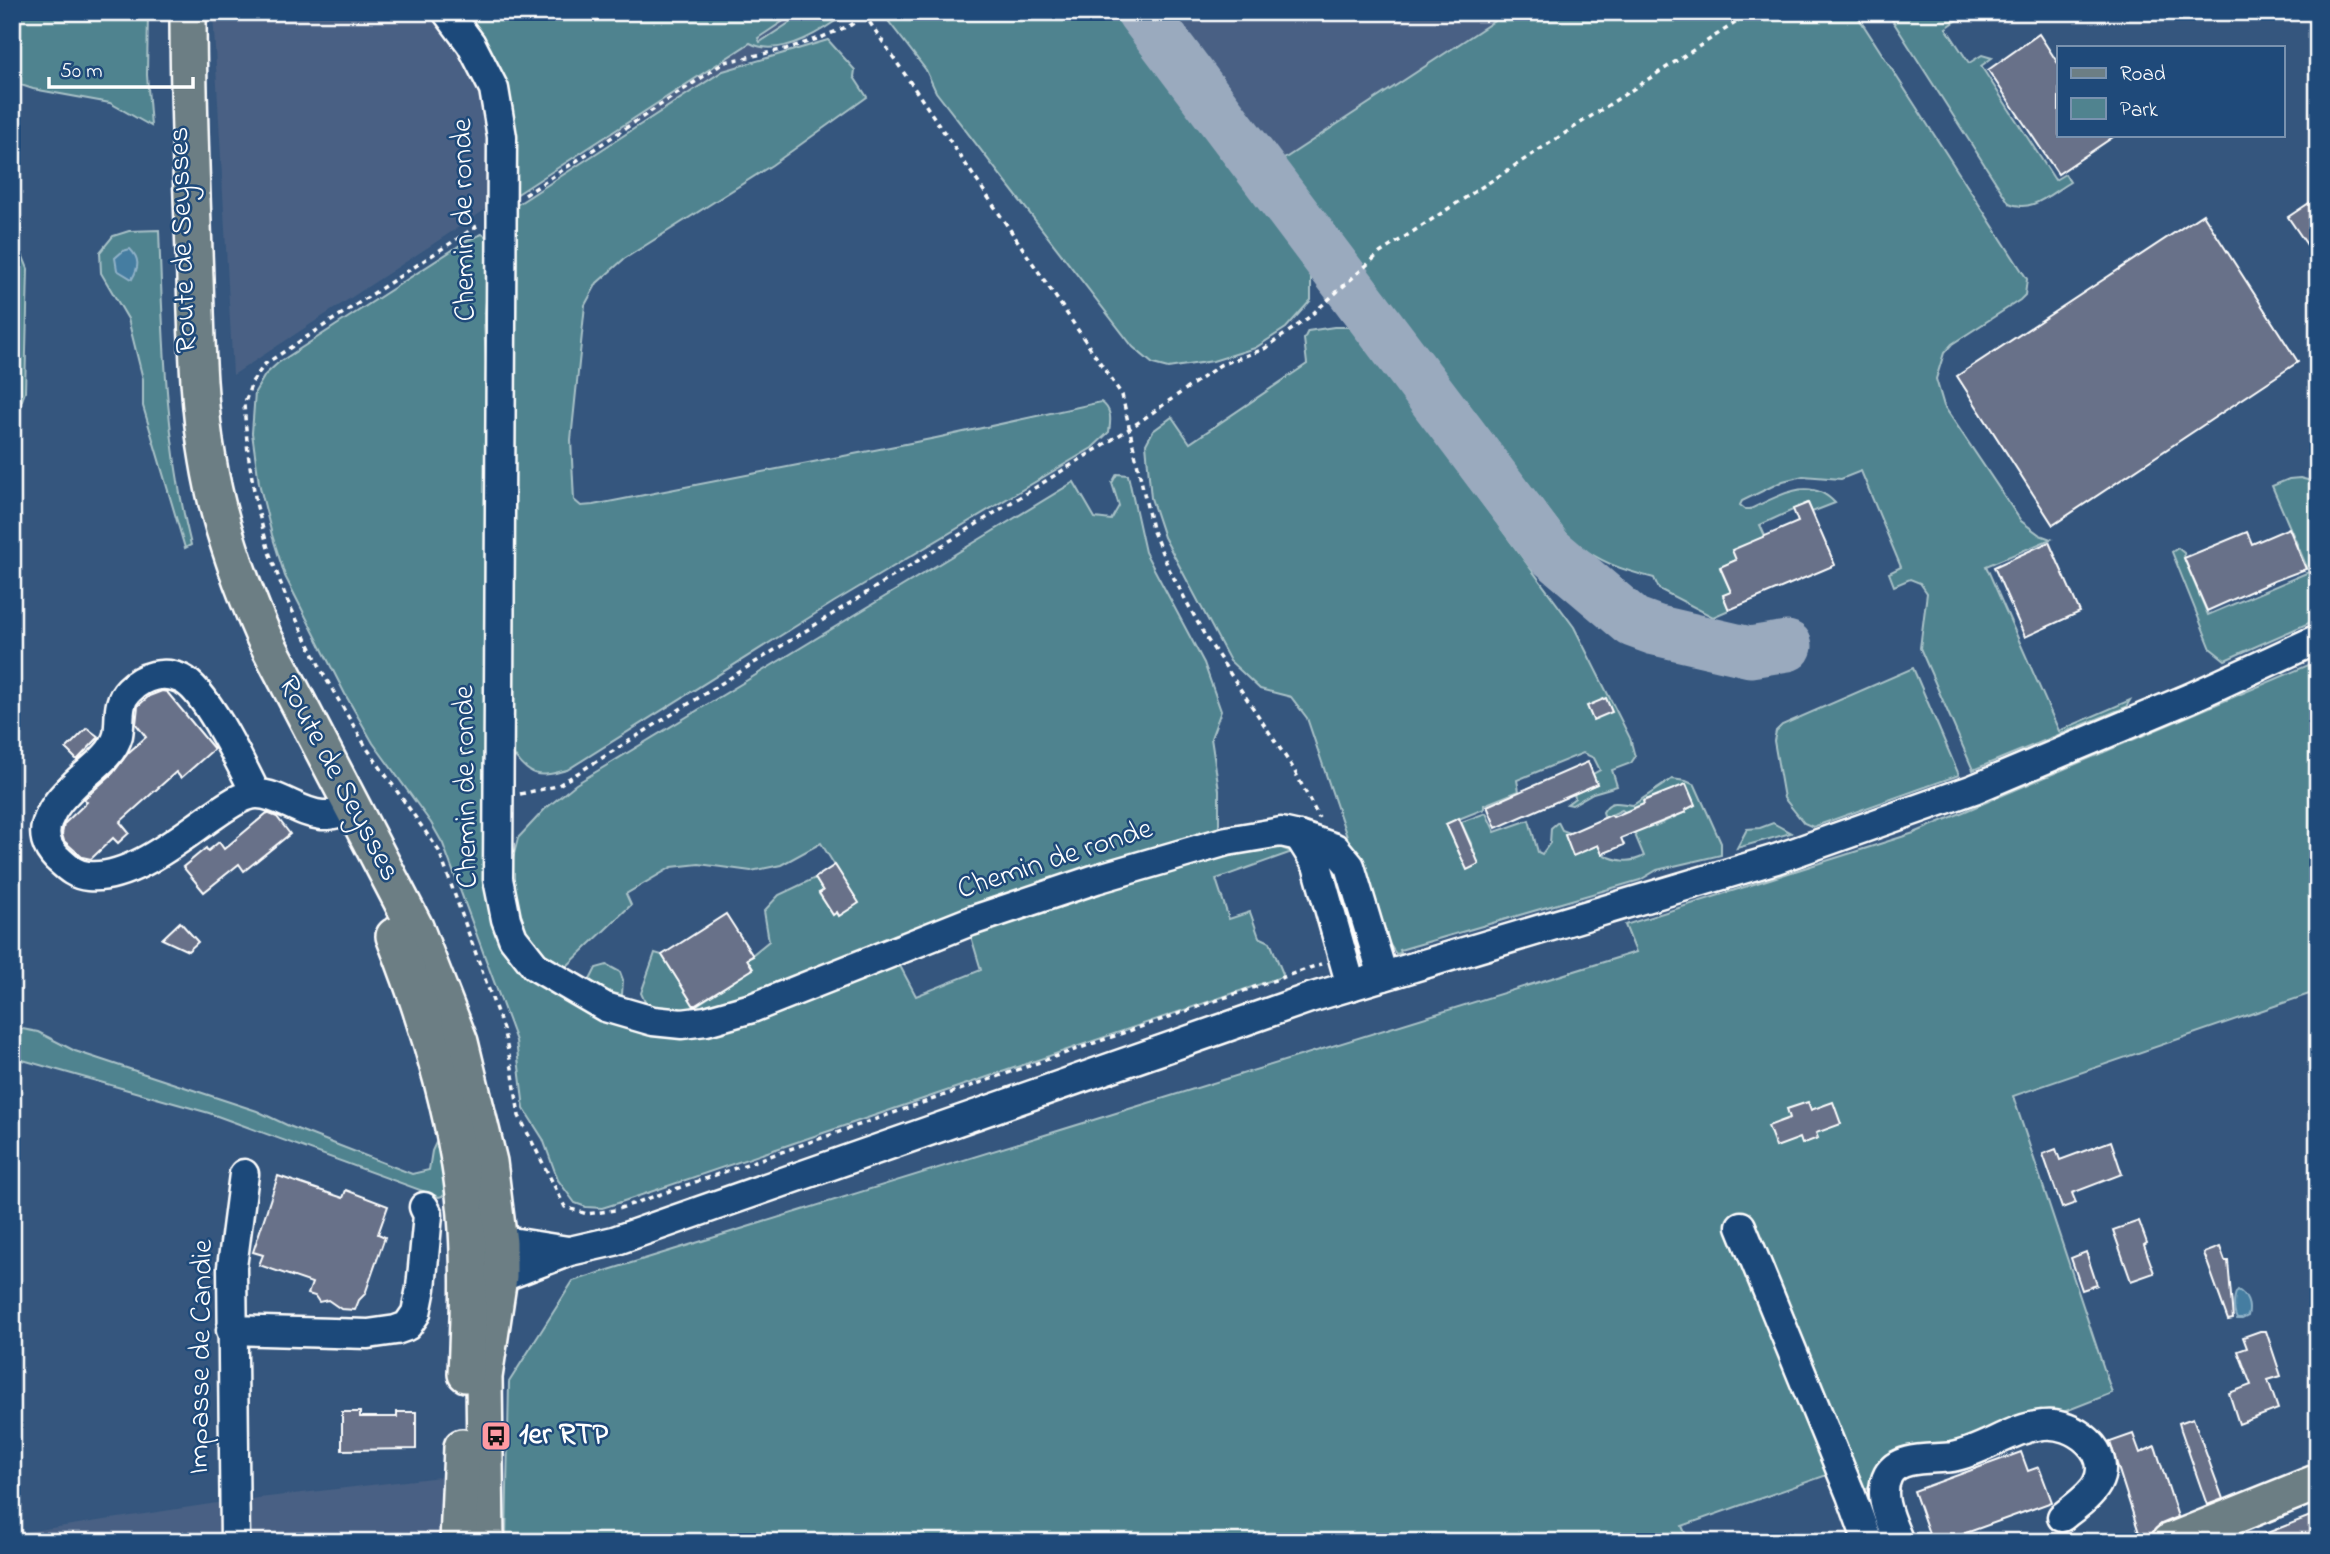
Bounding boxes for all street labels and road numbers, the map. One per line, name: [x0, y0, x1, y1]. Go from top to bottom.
street label: Chemin de ronde: [441, 118, 489, 322]
street label: Route de Seysses: [158, 126, 210, 354]
street label: Route de Seysses: [265, 669, 411, 889]
street label: Chemin de ronde: [443, 685, 491, 889]
street label: Chemin de ronde: [952, 808, 1159, 912]
street label: Impasse de Candie: [178, 1238, 226, 1475]

